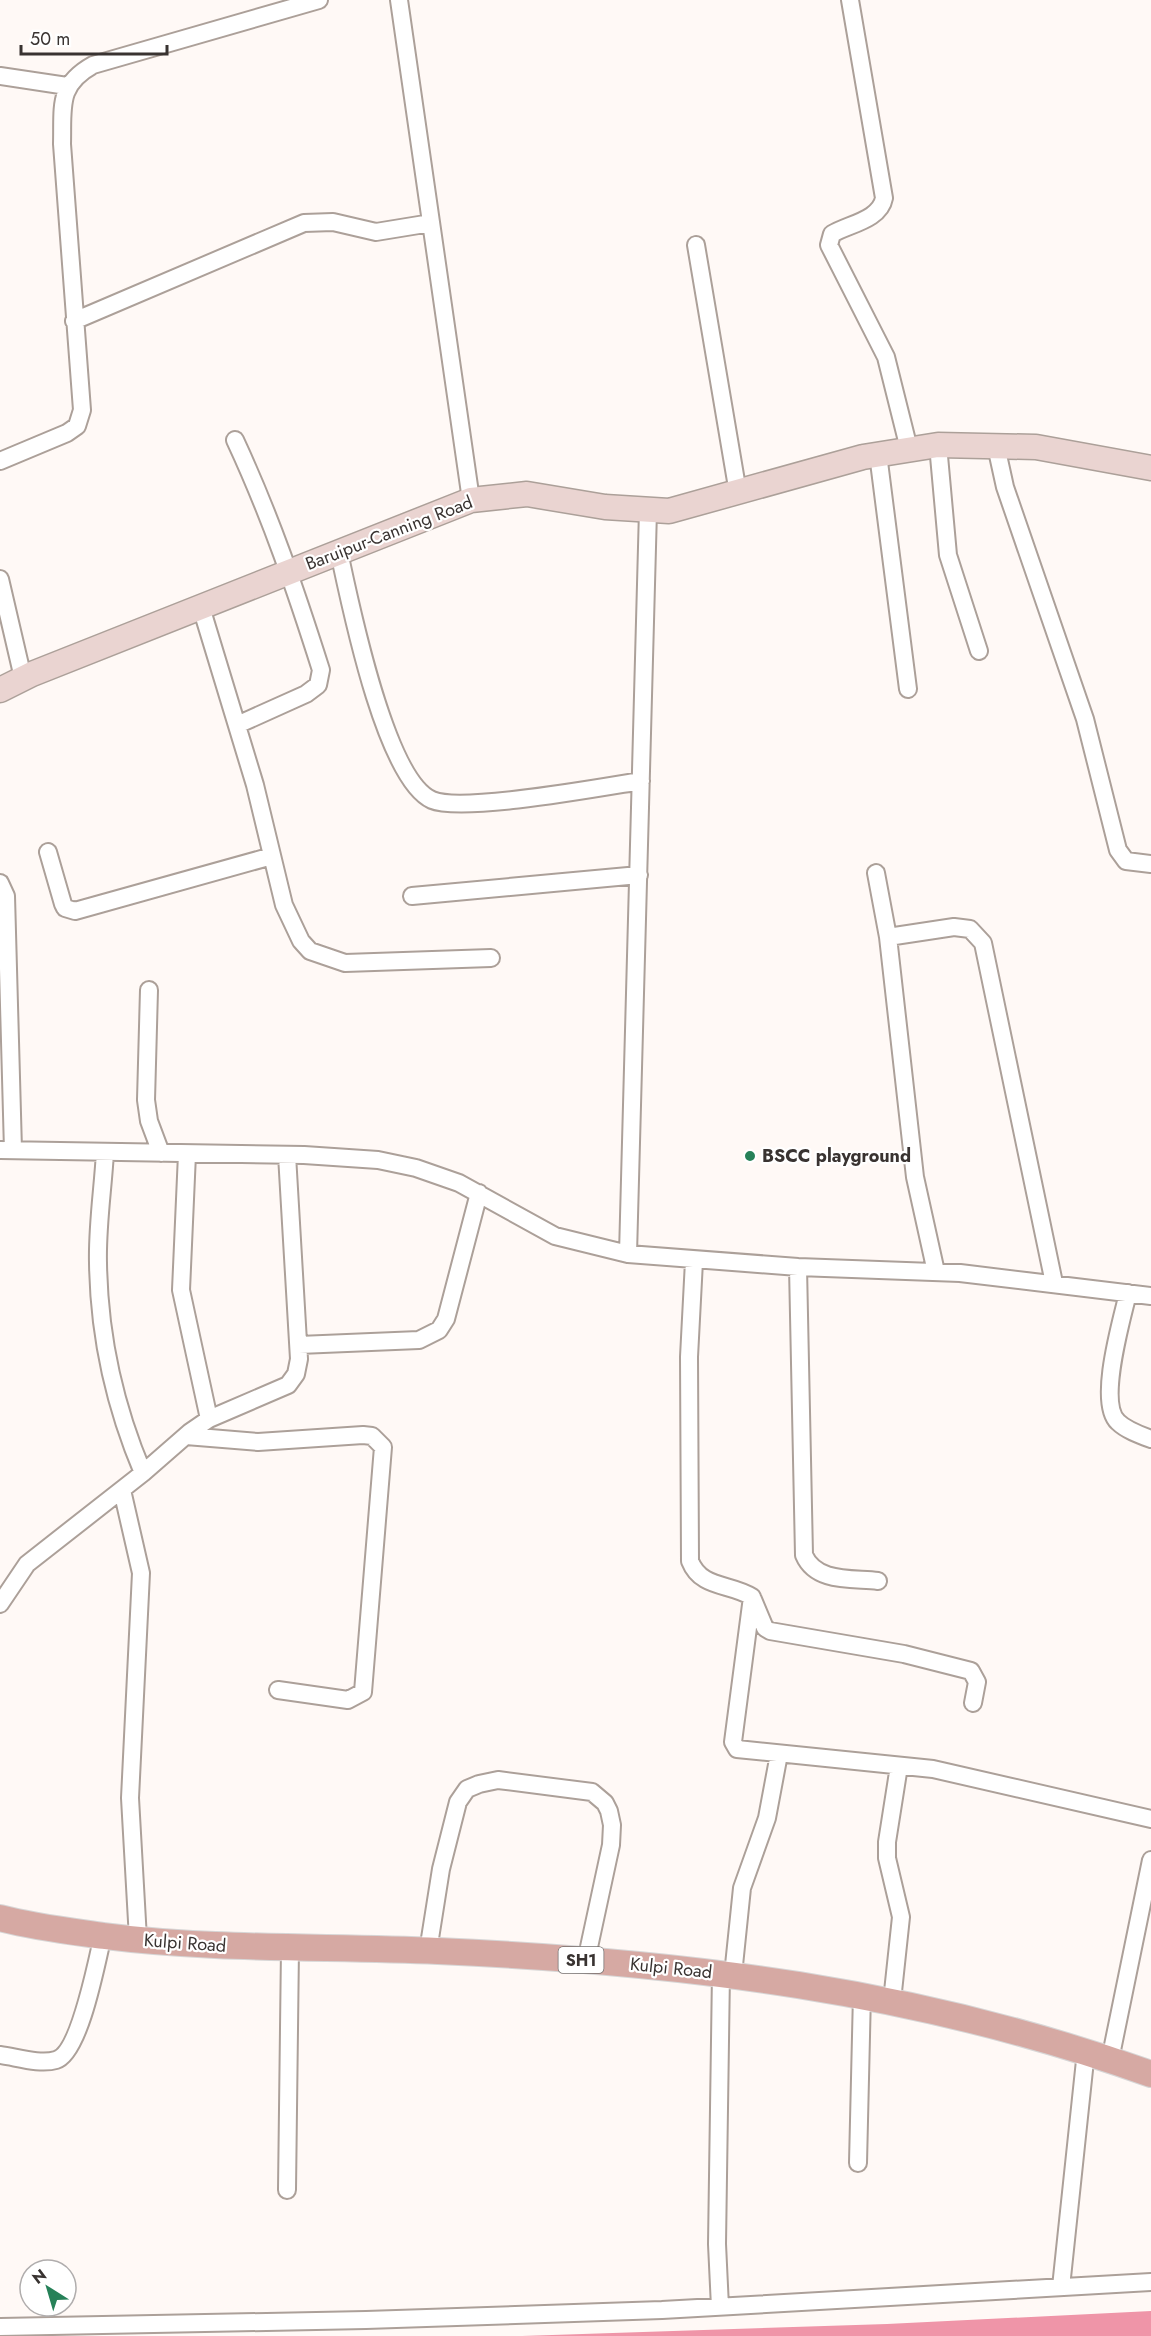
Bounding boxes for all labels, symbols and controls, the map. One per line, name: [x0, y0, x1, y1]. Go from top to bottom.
scale bar: [21, 18, 166, 56]
text: 50 m: [30, 26, 70, 52]
street label: Baruipur-Canning Road: [302, 489, 476, 577]
place label: BSCC playground: [762, 1143, 911, 1169]
marker: BSCC playground: [743, 1149, 757, 1163]
street label: Kulpi Road: [143, 1927, 227, 1959]
road number: SH1: [558, 1947, 604, 1973]
street label: Kulpi Road: [629, 1951, 713, 1985]
north arrow: [18, 2258, 78, 2318]
text: N: [27, 2263, 51, 2289]

